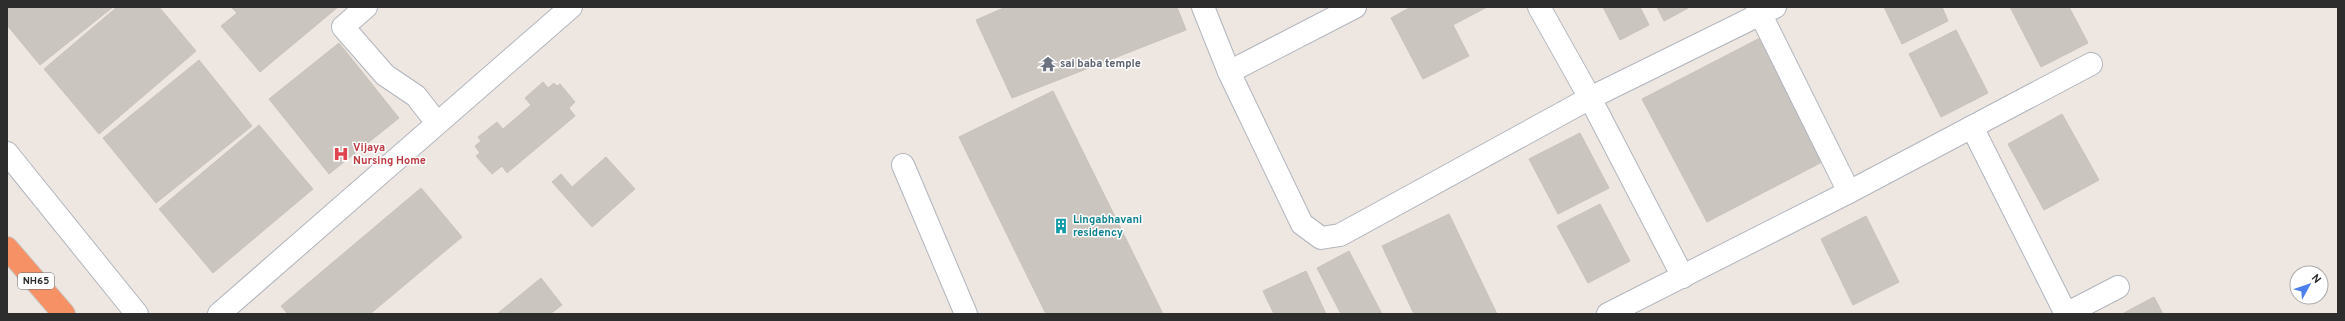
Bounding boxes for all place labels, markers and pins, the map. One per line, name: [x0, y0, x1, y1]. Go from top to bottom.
temple icon: sai baba temple: [1039, 55, 1057, 73]
place label: sai baba temple: [1060, 57, 1141, 71]
place label: Vijaya Nursing Home: [353, 141, 426, 168]
hospital icon: Vijaya Nursing Home: [332, 145, 350, 163]
place label: Lingabhavani residency: [1073, 213, 1142, 240]
building icon: Lingabhavani residency: [1052, 217, 1070, 235]

